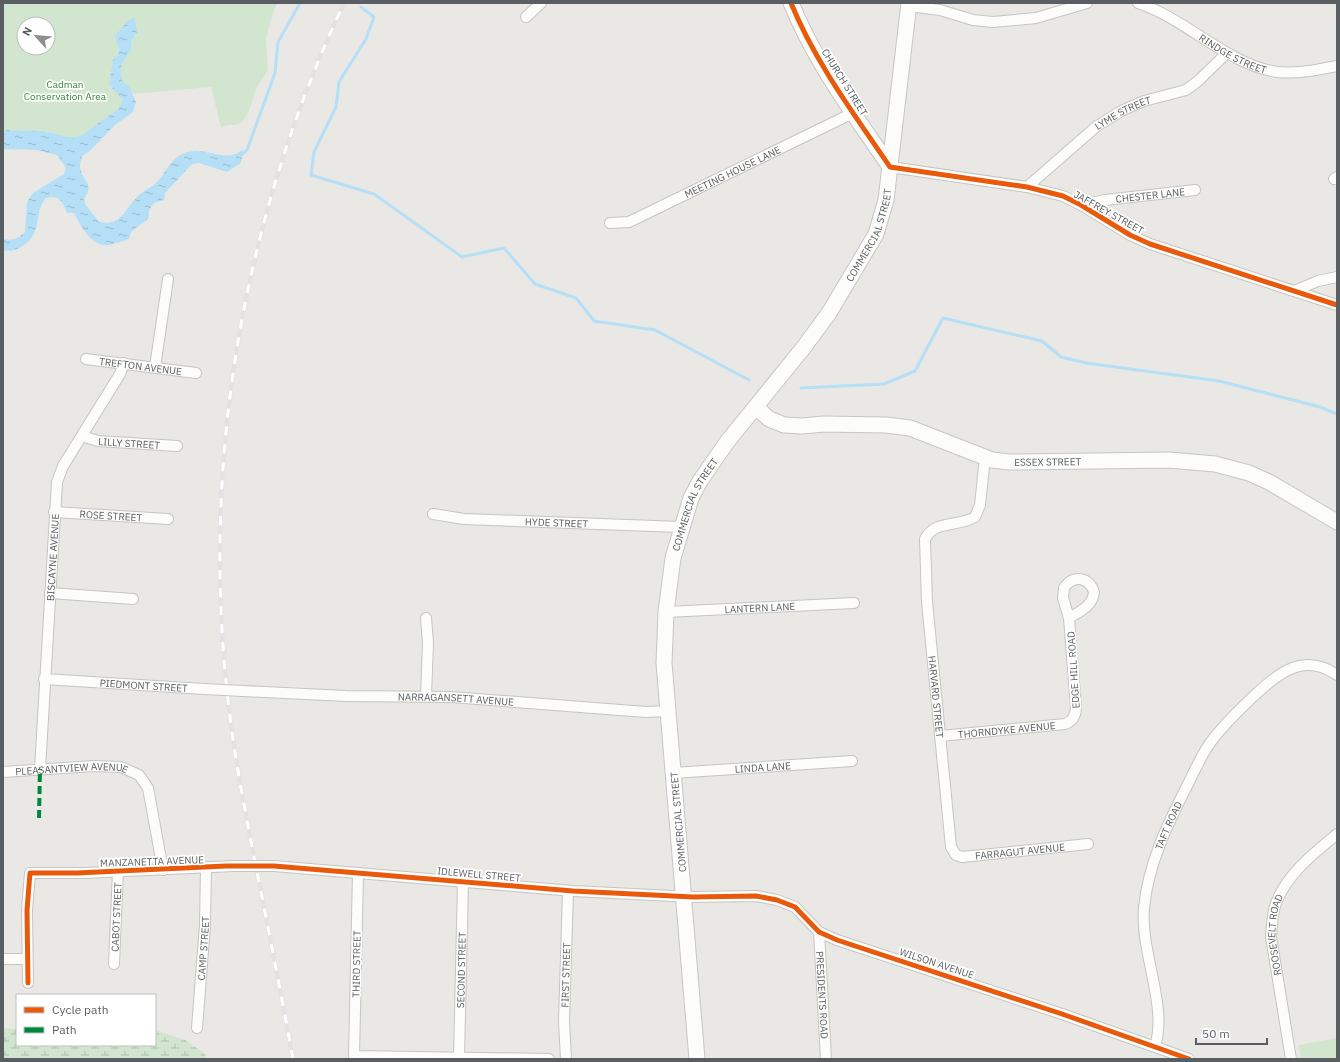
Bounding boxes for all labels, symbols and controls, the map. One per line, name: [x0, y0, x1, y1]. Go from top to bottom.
north arrow: [16, 16, 56, 56]
text: N: [19, 25, 35, 38]
street label: RINDGE STREET: [1196, 31, 1268, 77]
street label: CHURCH STREET: [819, 46, 871, 119]
park label: Cadman Conservation Area: [24, 78, 107, 103]
street label: LYME STREET: [1092, 93, 1152, 133]
street label: MEETING HOUSE LANE: [682, 143, 783, 201]
street label: CHESTER LANE: [1115, 185, 1186, 206]
street label: COMMERCIAL STREET: [843, 188, 894, 284]
street label: JAFFREY STREET: [1071, 188, 1146, 237]
street label: TREFTON AVENUE: [98, 355, 183, 378]
street label: LILLY STREET: [98, 435, 161, 452]
street label: COMMERCIAL STREET: [669, 455, 721, 553]
street label: ESSEX STREET: [1014, 455, 1082, 469]
street label: ROSE STREET: [79, 508, 143, 524]
street label: BISCAYNE AVENUE: [44, 513, 62, 601]
street label: HYDE STREET: [525, 515, 589, 531]
street label: LANTERN LANE: [724, 600, 796, 616]
street label: EDGE HILL ROAD: [1064, 631, 1083, 709]
street label: HARVARD STREET: [925, 655, 946, 739]
street label: PIEDMONT STREET: [99, 676, 188, 695]
street label: NARRAGANSETT AVENUE: [398, 690, 514, 709]
street label: THORNDYKE AVENUE: [957, 719, 1056, 741]
street label: LINDA LANE: [734, 759, 791, 776]
street label: PLEASANTVIEW AVENUE: [15, 760, 130, 778]
street label: COMMERCIAL STREET: [668, 771, 689, 873]
street label: TAFT ROAD: [1152, 799, 1185, 852]
street label: FARRAGUT AVENUE: [975, 840, 1066, 863]
street label: MANZANETTA AVENUE: [100, 853, 204, 870]
street label: IDLEWELL STREET: [437, 864, 522, 885]
street label: CABOT STREET: [109, 882, 125, 952]
street label: ROOSEVELT ROAD: [1265, 892, 1286, 976]
street label: CAMP STREET: [195, 916, 212, 981]
street label: THIRD STREET: [349, 930, 364, 998]
street label: SECOND STREET: [454, 931, 469, 1008]
street label: FIRST STREET: [558, 942, 573, 1008]
street label: WILSON AVENUE: [898, 945, 976, 982]
street label: PRESIDENTS ROAD: [813, 951, 831, 1039]
legend: [16, 994, 156, 1046]
text: Cycle path: [52, 1002, 109, 1017]
scale bar: [1196, 1020, 1267, 1046]
text: Path: [52, 1022, 77, 1037]
text: 50 m: [1202, 1026, 1230, 1041]

